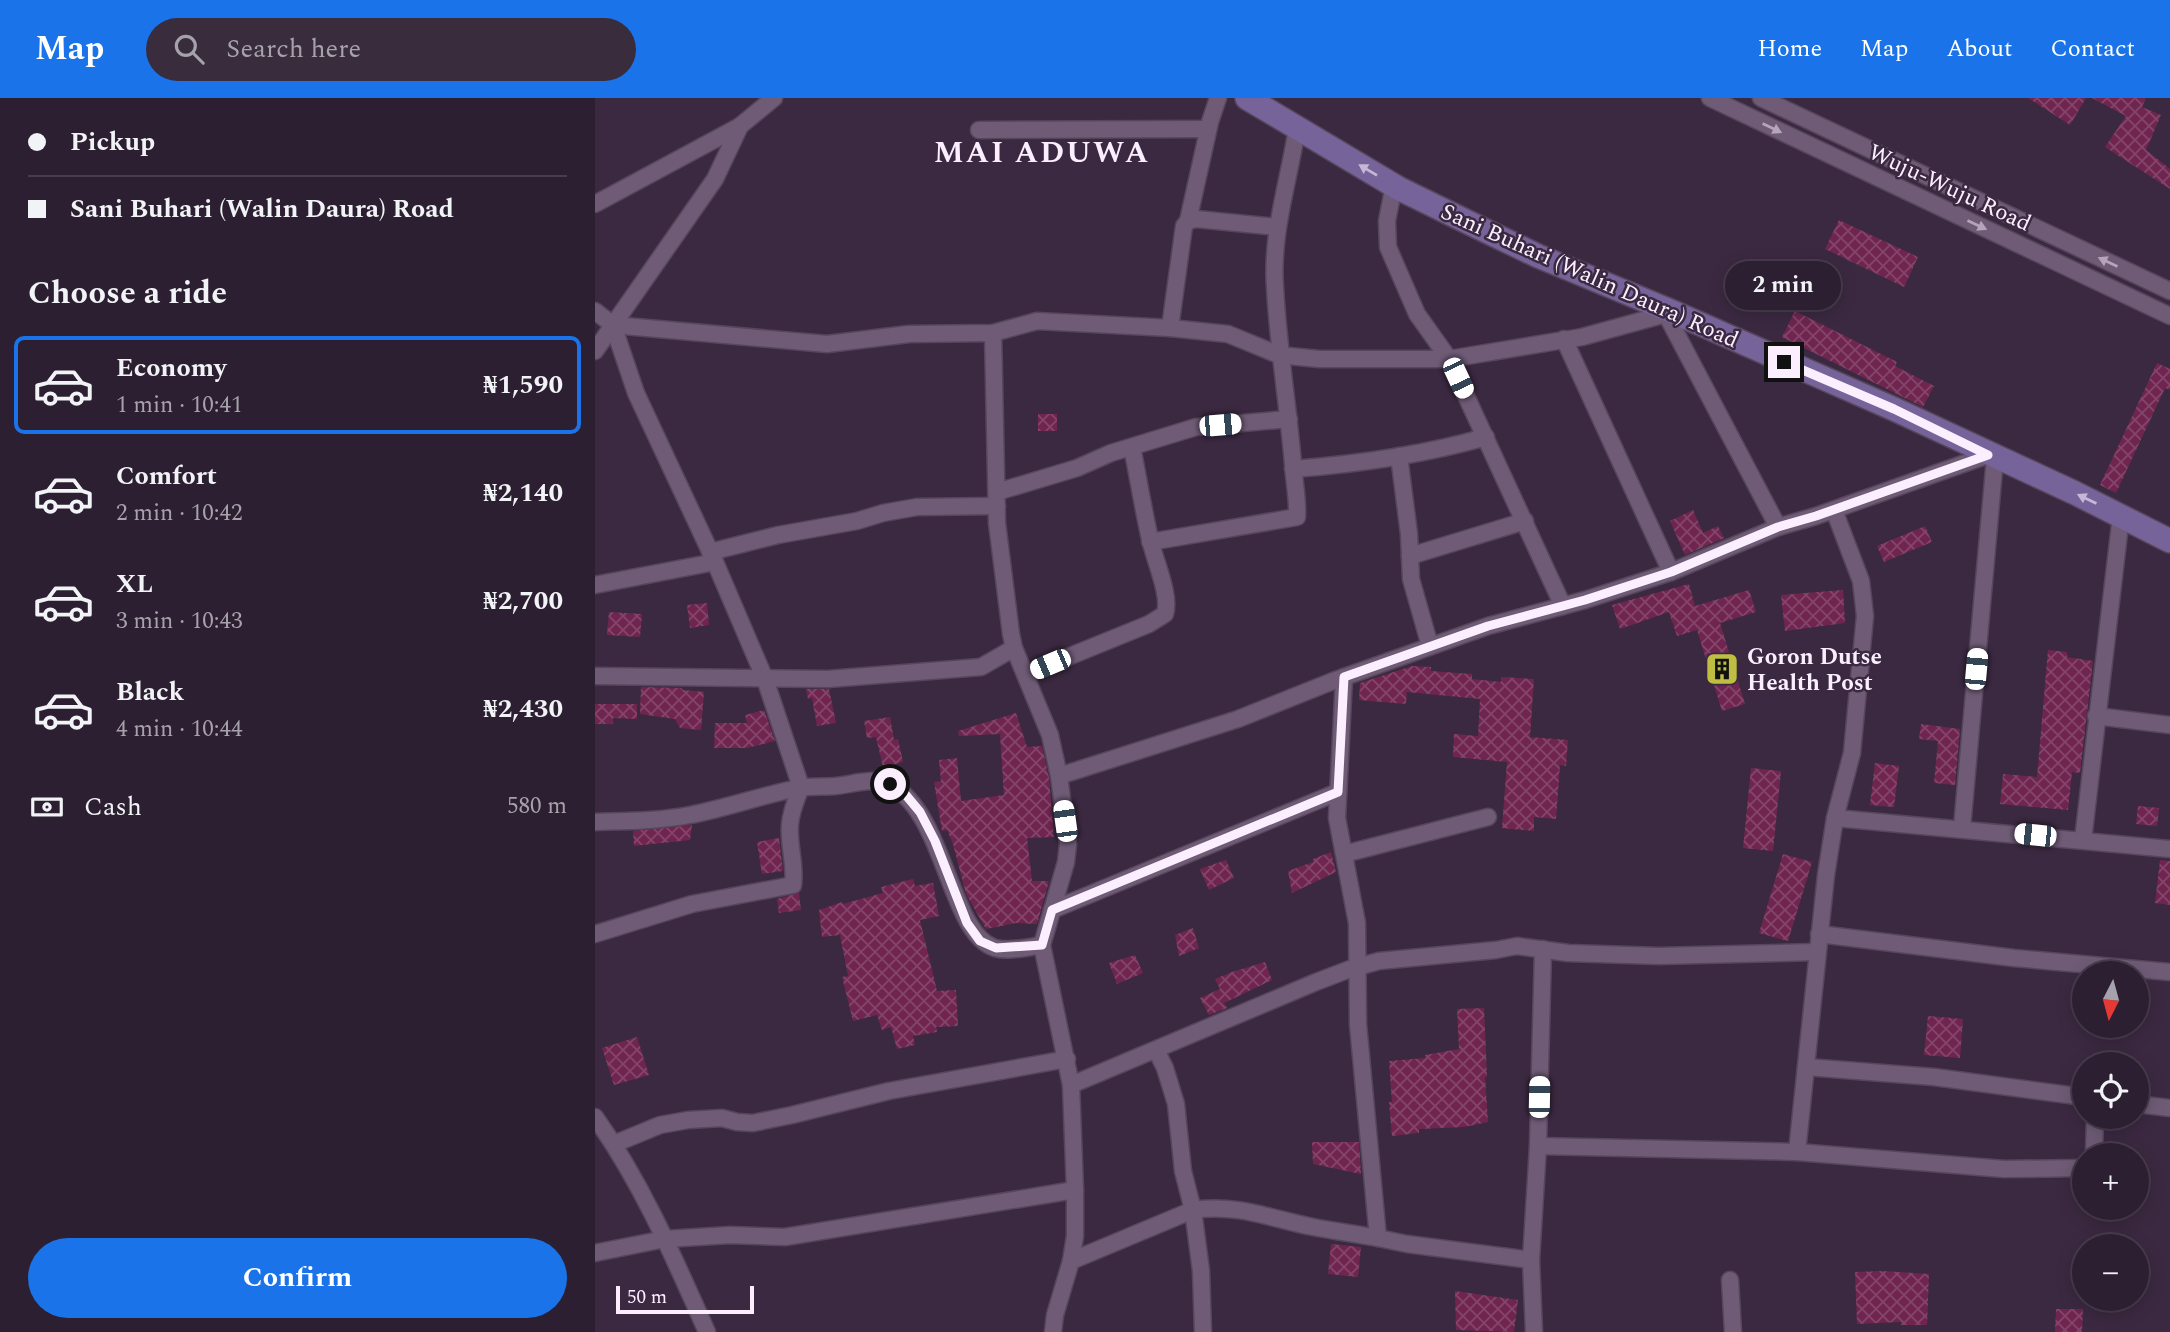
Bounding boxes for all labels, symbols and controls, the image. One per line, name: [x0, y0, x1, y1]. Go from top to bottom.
search box: [146, 18, 636, 81]
text: Map: [35, 24, 104, 74]
text: Search here: [226, 29, 361, 69]
icon: search: [170, 30, 208, 68]
text: Home: [1757, 31, 1822, 67]
text: Map: [1860, 31, 1908, 67]
text: About: [1946, 31, 2012, 67]
text: Contact: [2050, 31, 2135, 67]
text: Pickup: [70, 122, 155, 162]
one-way arrow: [1762, 122, 1782, 134]
district label: MAI ADUWA: [934, 130, 1150, 176]
street label: Wuju-Wuju Road: [1862, 135, 2037, 242]
one-way arrow: [1359, 164, 1378, 176]
text: Sani Buhari (Walin Daura) Road: [70, 189, 454, 229]
street label: Sani Buhari (Walin Daura) Road: [1435, 195, 1744, 358]
one-way arrow: [1967, 219, 1987, 231]
one-way arrow: [2098, 256, 2118, 268]
callout: 2 min: [1726, 260, 1842, 310]
text: 2 min: [1752, 268, 1814, 303]
text: Choose a ride: [28, 269, 227, 318]
route end: [1768, 346, 1800, 378]
text: Economy: [116, 348, 226, 388]
icon: car: [32, 354, 95, 417]
car: [1440, 355, 1477, 401]
text: ₦1,590: [483, 365, 563, 405]
text: 1 min · 10:41: [116, 388, 243, 423]
car: [1199, 413, 1242, 437]
text: Comfort: [116, 456, 217, 496]
icon: car: [32, 462, 95, 525]
text: ₦2,140: [483, 473, 563, 513]
one-way arrow: [2077, 494, 2097, 505]
text: 2 min · 10:42: [116, 496, 243, 531]
text: XL: [116, 564, 153, 604]
icon: car: [32, 570, 95, 633]
text: ₦2,700: [483, 581, 563, 621]
text: 3 min · 10:43: [116, 604, 243, 639]
place label: Goron Dutse Health Post: [1747, 640, 1882, 701]
car: [1027, 646, 1074, 682]
car: [1964, 647, 1989, 691]
building icon: Goron Dutse Health Post: [1703, 650, 1741, 688]
text: Black: [116, 672, 184, 712]
icon: car: [32, 678, 95, 741]
text: ₦2,430: [483, 689, 563, 729]
text: 4 min · 10:44: [116, 712, 243, 747]
route start: [874, 768, 906, 800]
text: Cash: [84, 787, 142, 827]
icon: cash: [28, 788, 66, 826]
text: 580 m: [507, 789, 567, 824]
car: [1052, 799, 1079, 843]
car: [2014, 822, 2057, 848]
north arrow: [2072, 961, 2149, 1038]
map controls: [2072, 961, 2149, 1311]
button: locate: [2072, 1052, 2149, 1129]
car: [1529, 1076, 1550, 1118]
button: +: [2072, 1143, 2149, 1220]
button: −: [2072, 1234, 2149, 1311]
button: Confirm: [28, 1238, 567, 1318]
scale bar: [616, 1283, 754, 1315]
text: 50 m: [627, 1283, 667, 1312]

